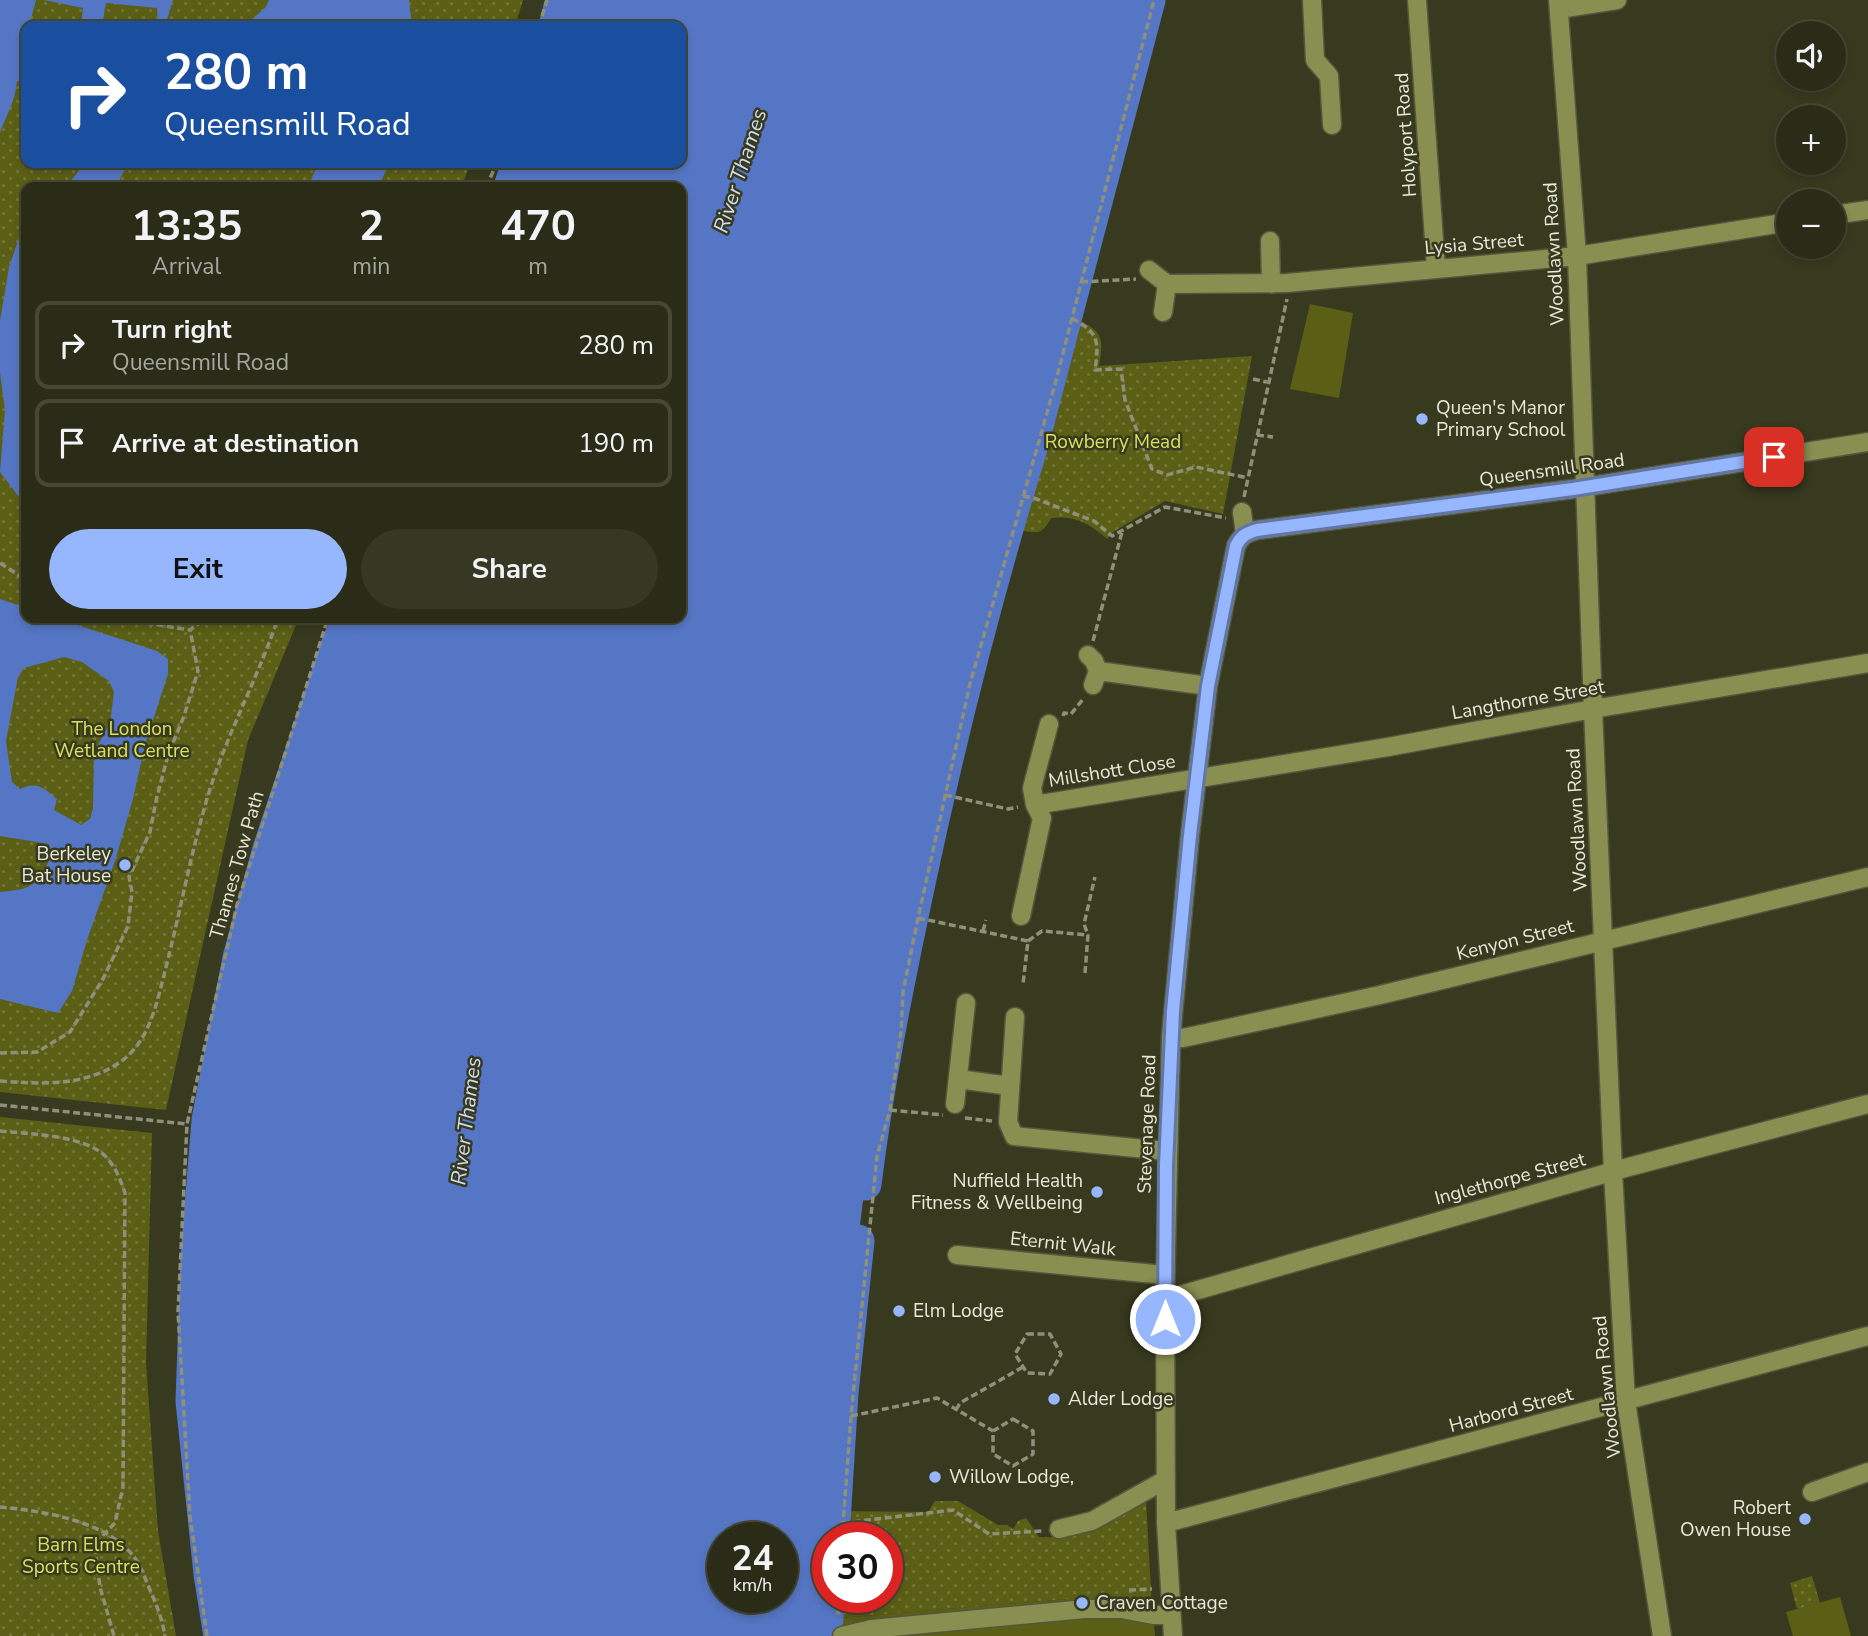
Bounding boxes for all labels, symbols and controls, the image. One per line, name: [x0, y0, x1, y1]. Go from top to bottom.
map controls: [1776, 21, 1846, 259]
button: sound: [1776, 21, 1846, 91]
text: 280 m: [164, 39, 308, 106]
icon: right: [49, 49, 140, 140]
street label: Holyport Road: [1389, 72, 1423, 198]
text: Queensmill Road: [164, 103, 411, 146]
button: +: [1776, 105, 1846, 175]
water label: River Thames: [707, 106, 773, 236]
street label: Woodlawn Road: [1537, 182, 1571, 326]
button: −: [1776, 189, 1846, 259]
text: 13:35: [131, 198, 242, 255]
text: 2: [359, 198, 384, 255]
text: 470: [500, 198, 576, 255]
street label: Lysia Street: [1423, 227, 1525, 261]
text: Arrival: [152, 251, 221, 282]
text: min: [352, 251, 390, 282]
text: m: [528, 251, 548, 282]
text: Turn right: [112, 312, 231, 347]
icon: right: [53, 326, 91, 364]
text: 280 m: [578, 328, 654, 363]
text: Queensmill Road: [112, 347, 289, 378]
place label: Queen's Manor Primary School: [1436, 395, 1566, 443]
marker: Queen's Manor Primary School: [1414, 411, 1430, 427]
icon: arrive: [53, 424, 91, 462]
text: Arrive at destination: [112, 426, 359, 461]
text: 190 m: [578, 426, 654, 461]
pin: [1744, 427, 1804, 487]
park label: Rowberry Mead: [1045, 429, 1181, 455]
icon: arrive: [1755, 438, 1793, 476]
street label: Queensmill Road: [1478, 447, 1626, 493]
button: Exit: [49, 529, 347, 609]
button: Share: [361, 529, 658, 609]
street label: Langthorne Street: [1450, 674, 1607, 726]
park label: The London Wetland Centre: [54, 716, 190, 764]
street label: Millshott Close: [1047, 748, 1177, 794]
street label: Woodlawn Road: [1560, 748, 1594, 892]
street label: Thames Tow Path: [203, 788, 271, 942]
place label: Berkeley Bat House: [22, 841, 111, 889]
marker: Berkeley Bat House: [117, 857, 133, 873]
street label: Kenyon Street: [1454, 913, 1577, 967]
street label: Stevenage Road: [1132, 1054, 1162, 1194]
water label: River Thames: [444, 1055, 488, 1187]
street label: Inglethorpe Street: [1432, 1146, 1589, 1212]
place label: Nuffield Health Fitness & Wellbeing: [911, 1168, 1083, 1216]
marker: Nuffield Health Fitness & Wellbeing: [1089, 1184, 1105, 1200]
street label: Eternit Walk: [1009, 1226, 1118, 1263]
position arrow: [1128, 1282, 1202, 1356]
place label: Elm Lodge: [913, 1298, 1004, 1324]
marker: Elm Lodge: [891, 1303, 907, 1319]
street label: Woodlawn Road: [1587, 1314, 1627, 1460]
street label: Harbord Street: [1446, 1381, 1576, 1439]
place label: Alder Lodge: [1068, 1386, 1173, 1412]
marker: Alder Lodge: [1046, 1391, 1062, 1407]
place label: Willow Lodge,: [949, 1464, 1074, 1490]
marker: Willow Lodge,: [927, 1469, 943, 1485]
place label: Robert Owen House: [1680, 1495, 1791, 1543]
marker: Robert Owen House: [1797, 1511, 1813, 1527]
speed limit sign: 30: [812, 1522, 903, 1613]
park label: Barn Elms Sports Centre: [22, 1532, 140, 1580]
text: 24: [731, 1535, 774, 1582]
text: km/h: [733, 1573, 772, 1597]
place label: Craven Cottage: [1096, 1590, 1228, 1616]
marker: Craven Cottage: [1074, 1595, 1090, 1611]

